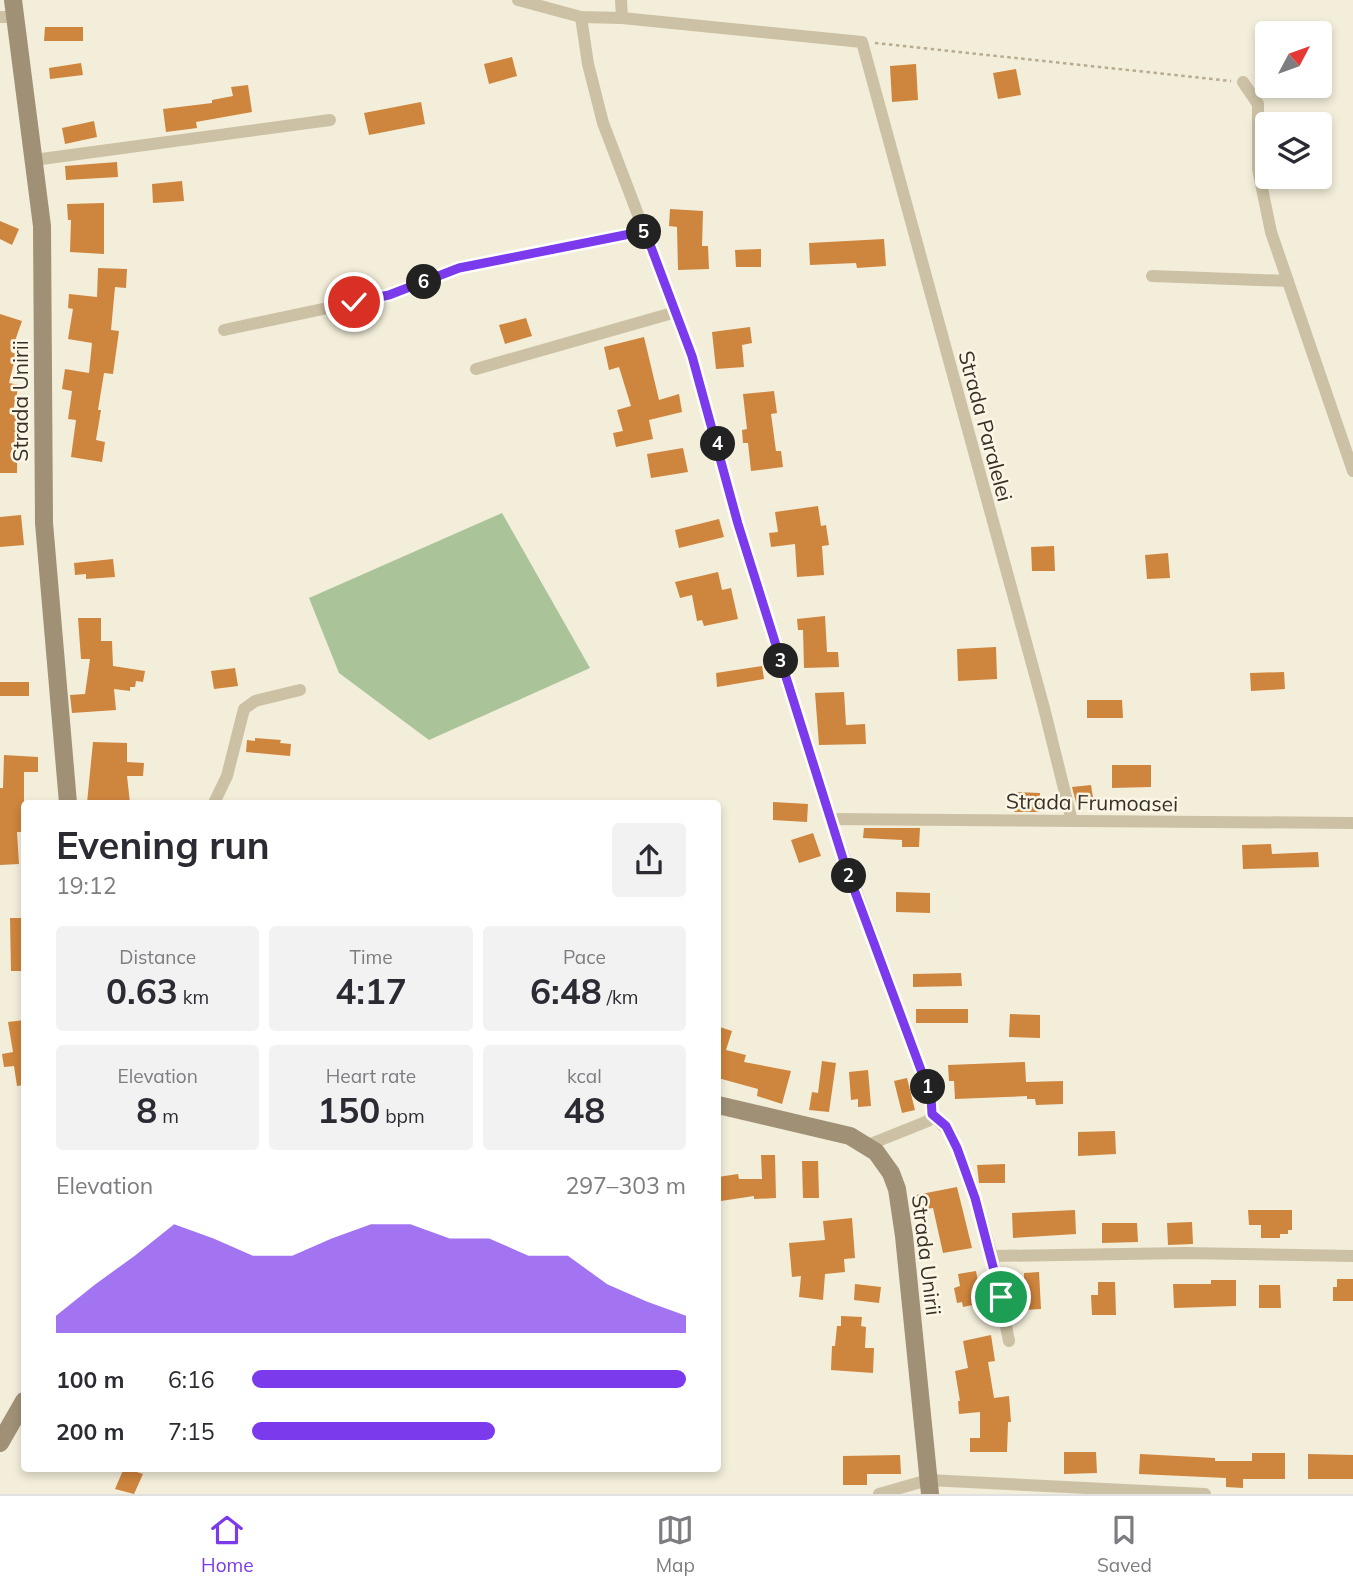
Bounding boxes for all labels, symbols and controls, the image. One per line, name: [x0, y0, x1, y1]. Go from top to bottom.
north arrow: [1255, 21, 1332, 98]
map controls: [1255, 21, 1332, 189]
button: layers: [1255, 112, 1332, 189]
pin: 5: [626, 215, 662, 250]
text: 5: [638, 219, 649, 243]
pin: 6: [406, 264, 442, 300]
text: 6: [418, 269, 429, 293]
pin: [324, 272, 384, 332]
icon: check: [335, 283, 373, 321]
street label: Strada Unirii: [7, 340, 33, 462]
street label: Strada Paralelei: [953, 348, 1019, 504]
pin: 4: [700, 426, 736, 462]
text: 4: [712, 431, 723, 455]
pin: 3: [764, 644, 798, 678]
text: 3: [775, 648, 786, 672]
street label: Strada Frumoasei: [1006, 787, 1178, 817]
text: Evening run: [56, 821, 270, 869]
button: share: [612, 823, 686, 897]
pin: 2: [832, 858, 866, 894]
text: 2: [843, 863, 854, 887]
text: 19:12: [56, 871, 116, 900]
text: Distance: [119, 945, 196, 969]
text: Time: [349, 945, 393, 969]
text: Pace: [563, 945, 606, 969]
text: 0.63: [106, 969, 178, 1013]
text: 4:17: [335, 969, 407, 1013]
text: 6:48: [530, 969, 602, 1013]
text: km: [178, 985, 209, 1009]
text: /km: [602, 985, 639, 1009]
text: Elevation: [117, 1064, 198, 1088]
text: Heart rate: [326, 1064, 416, 1088]
text: kcal: [567, 1064, 602, 1088]
pin: 1: [911, 1070, 946, 1104]
text: 1: [922, 1074, 933, 1098]
text: 8: [136, 1088, 157, 1132]
text: 150: [317, 1088, 380, 1132]
text: 48: [563, 1088, 605, 1132]
text: m: [157, 1104, 179, 1128]
text: bpm: [380, 1104, 425, 1128]
text: Elevation: [56, 1171, 153, 1200]
text: 297–303 m: [565, 1171, 686, 1200]
street label: Strada Unirii: [907, 1193, 947, 1317]
pin: [971, 1267, 1031, 1327]
icon: arrive: [982, 1278, 1020, 1316]
text: 100 m: [56, 1365, 124, 1394]
text: 6:16: [168, 1365, 215, 1394]
text: 200 m: [56, 1417, 124, 1446]
text: 7:15: [168, 1417, 215, 1446]
tab: Home: [201, 1511, 254, 1577]
tab: Map: [656, 1511, 695, 1577]
tab: Saved: [1097, 1511, 1152, 1577]

